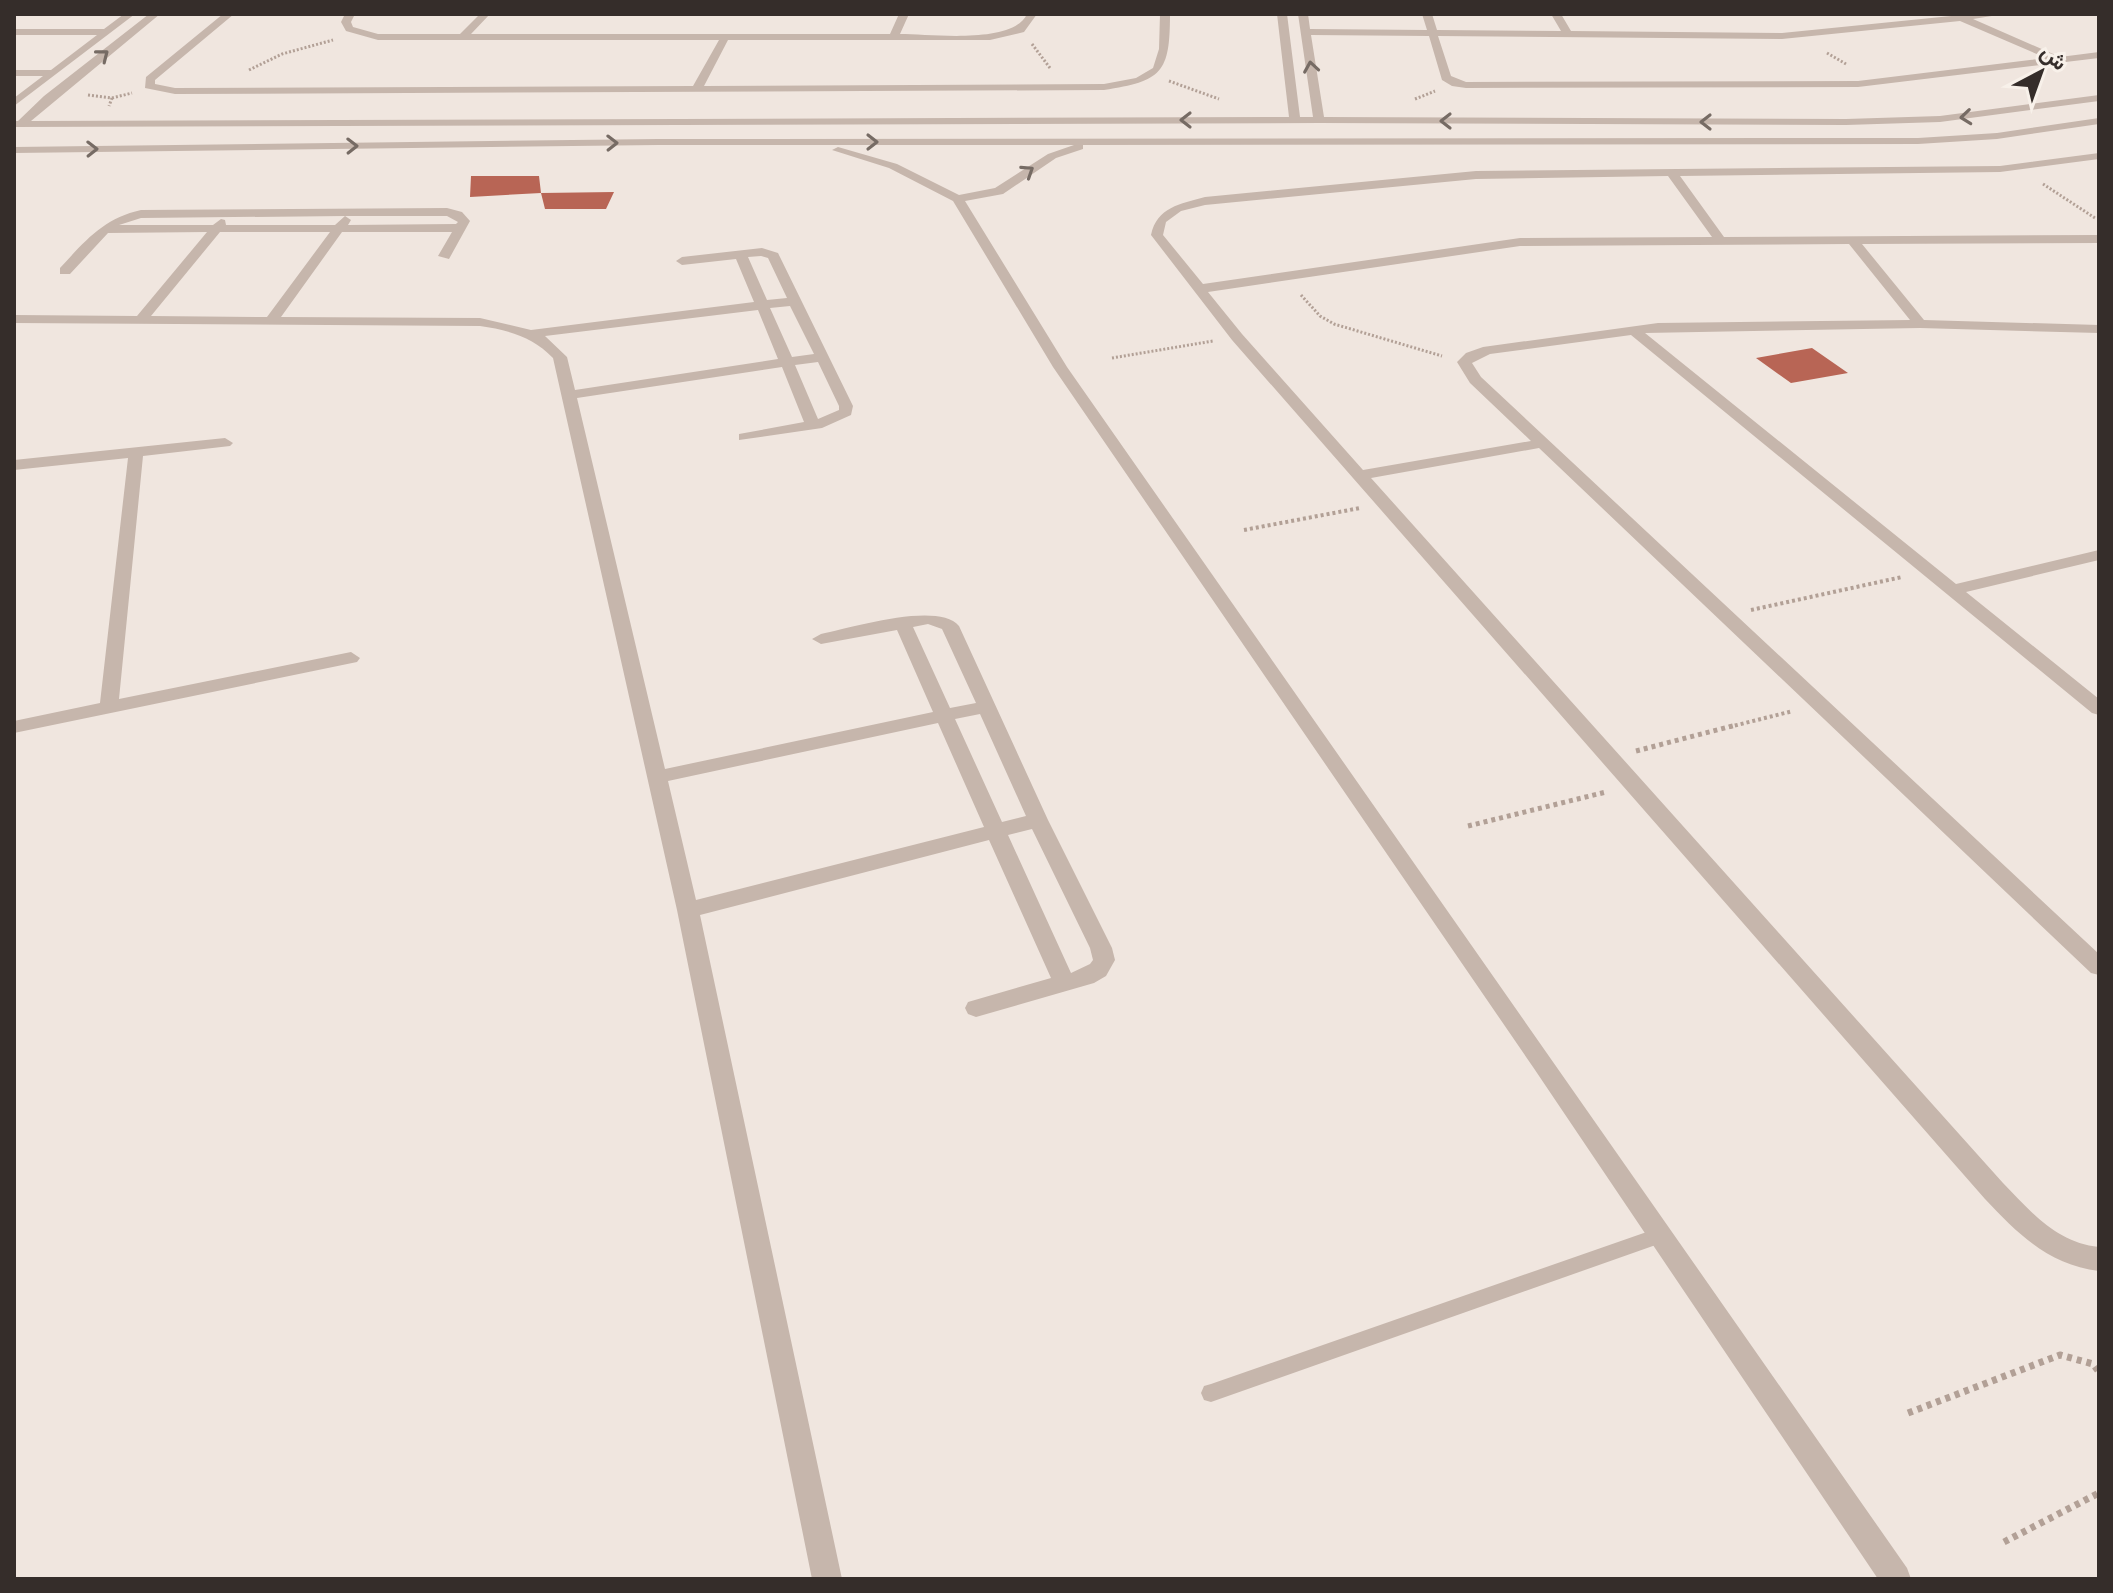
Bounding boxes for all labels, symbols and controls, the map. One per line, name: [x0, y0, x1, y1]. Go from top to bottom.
north arrow: [2001, 32, 2081, 112]
text: ش: [2035, 38, 2073, 76]
one-way arrow: [94, 51, 109, 65]
one-way arrow: [1304, 60, 1321, 74]
one-way arrow: [1959, 108, 1972, 125]
one-way arrow: [1179, 111, 1192, 129]
one-way arrow: [1439, 112, 1452, 130]
one-way arrow: [1699, 113, 1712, 131]
one-way arrow: [866, 133, 879, 151]
one-way arrow: [606, 134, 619, 151]
one-way arrow: [346, 137, 359, 155]
one-way arrow: [86, 140, 99, 158]
one-way arrow: [1020, 165, 1034, 180]

